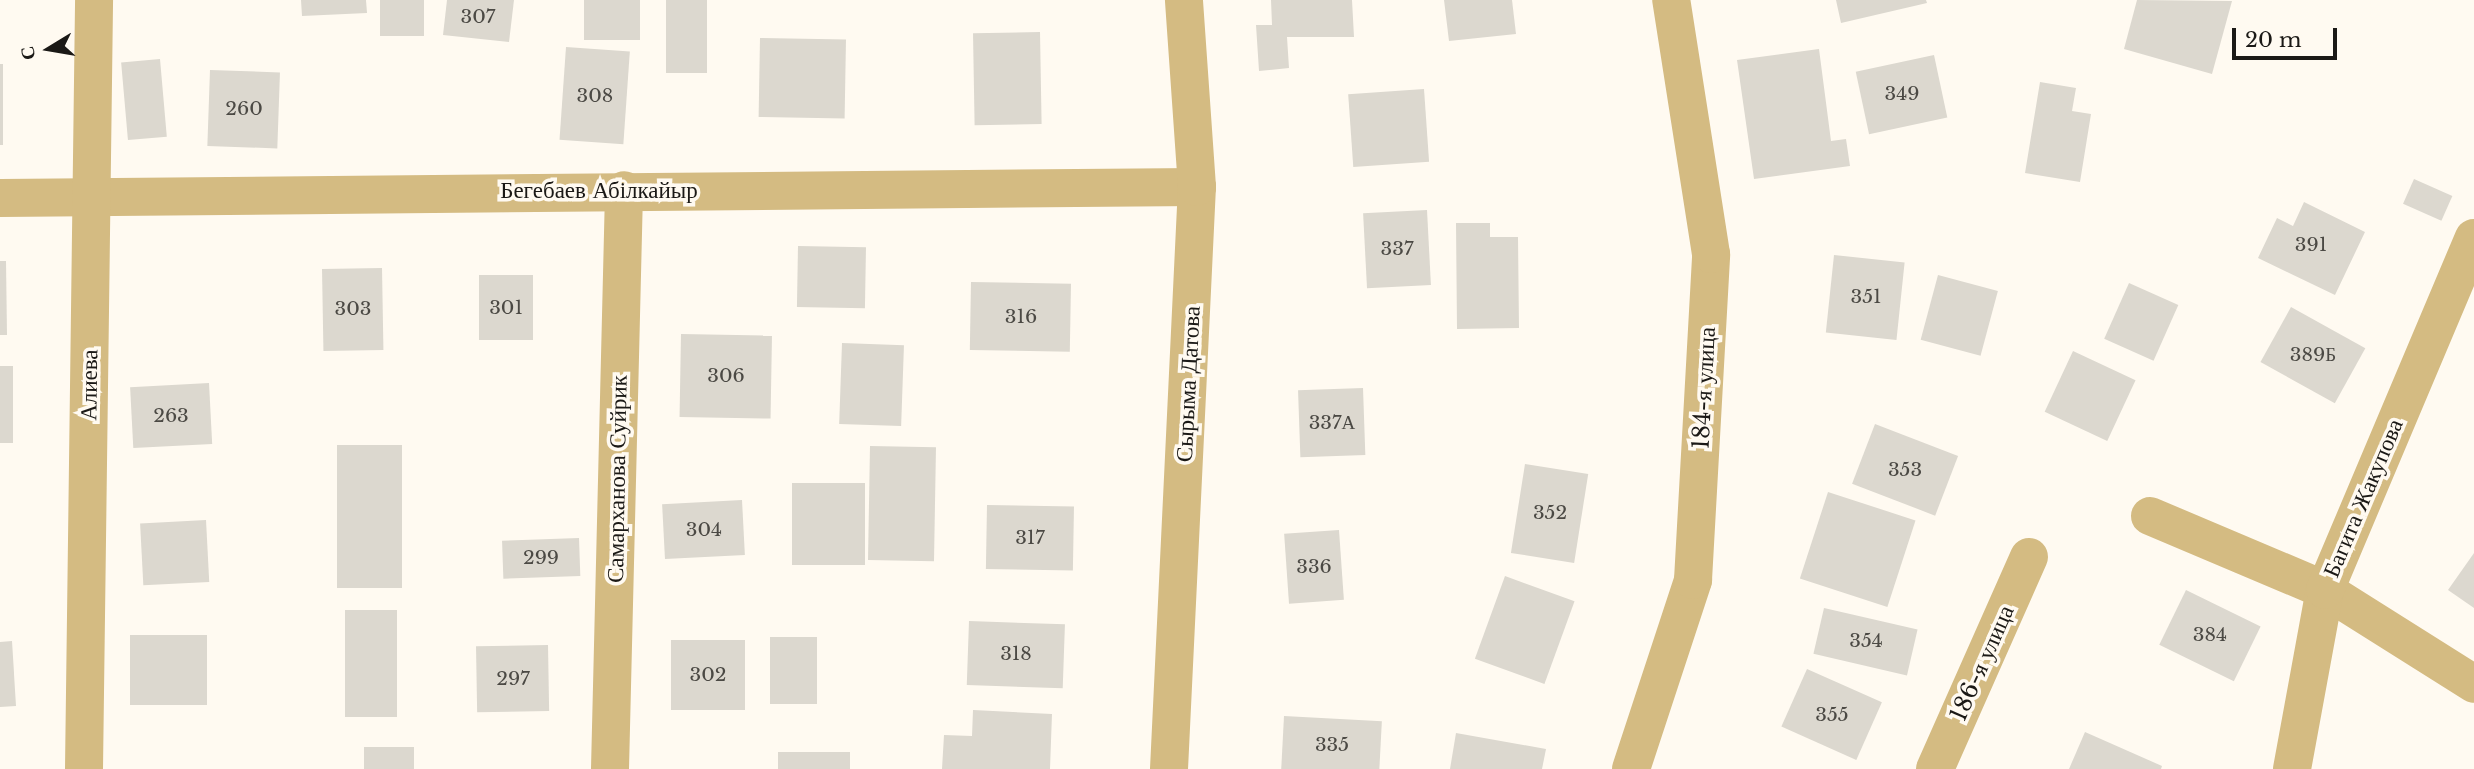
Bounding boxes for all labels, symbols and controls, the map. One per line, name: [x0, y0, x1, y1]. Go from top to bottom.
house number: 307: [461, 6, 495, 28]
north arrow: [14, 14, 84, 84]
scale bar: [2236, 14, 2341, 58]
text: 20 m: [2245, 27, 2302, 53]
text: С: [15, 44, 40, 62]
house number: 349: [1884, 83, 1920, 105]
house number: 308: [577, 85, 613, 107]
house number: 260: [225, 98, 263, 120]
street label: Бегебаев Абілкайыр: [500, 176, 698, 204]
house number: 391: [2295, 234, 2327, 256]
house number: 337: [1381, 238, 1413, 260]
house number: 351: [1851, 286, 1881, 308]
house number: 301: [489, 297, 523, 319]
house number: 303: [335, 298, 371, 320]
street label: Сырыма Датова: [1170, 305, 1206, 463]
house number: 316: [1005, 306, 1037, 328]
street label: 184-я улица: [1687, 326, 1721, 450]
house number: 389Б: [2290, 344, 2336, 366]
street label: Алиева: [75, 349, 103, 421]
house number: 306: [707, 365, 745, 387]
street label: Самарханова Суйрик: [601, 375, 633, 583]
house number: 263: [153, 405, 189, 427]
house number: 337А: [1309, 412, 1355, 434]
street label: Багита Жакупова: [2317, 415, 2409, 581]
house number: 353: [1888, 459, 1922, 481]
house number: 352: [1533, 502, 1567, 524]
house number: 304: [686, 519, 722, 541]
house number: 317: [1015, 527, 1045, 549]
house number: 299: [523, 547, 559, 569]
house number: 336: [1296, 556, 1332, 578]
street label: 186-я улица: [1944, 601, 2020, 725]
house number: 384: [2193, 624, 2227, 646]
house number: 354: [1849, 630, 1883, 652]
house number: 318: [1000, 643, 1032, 665]
house number: 302: [690, 664, 726, 686]
house number: 297: [496, 668, 530, 690]
house number: 355: [1815, 704, 1849, 726]
house number: 335: [1315, 734, 1349, 756]

